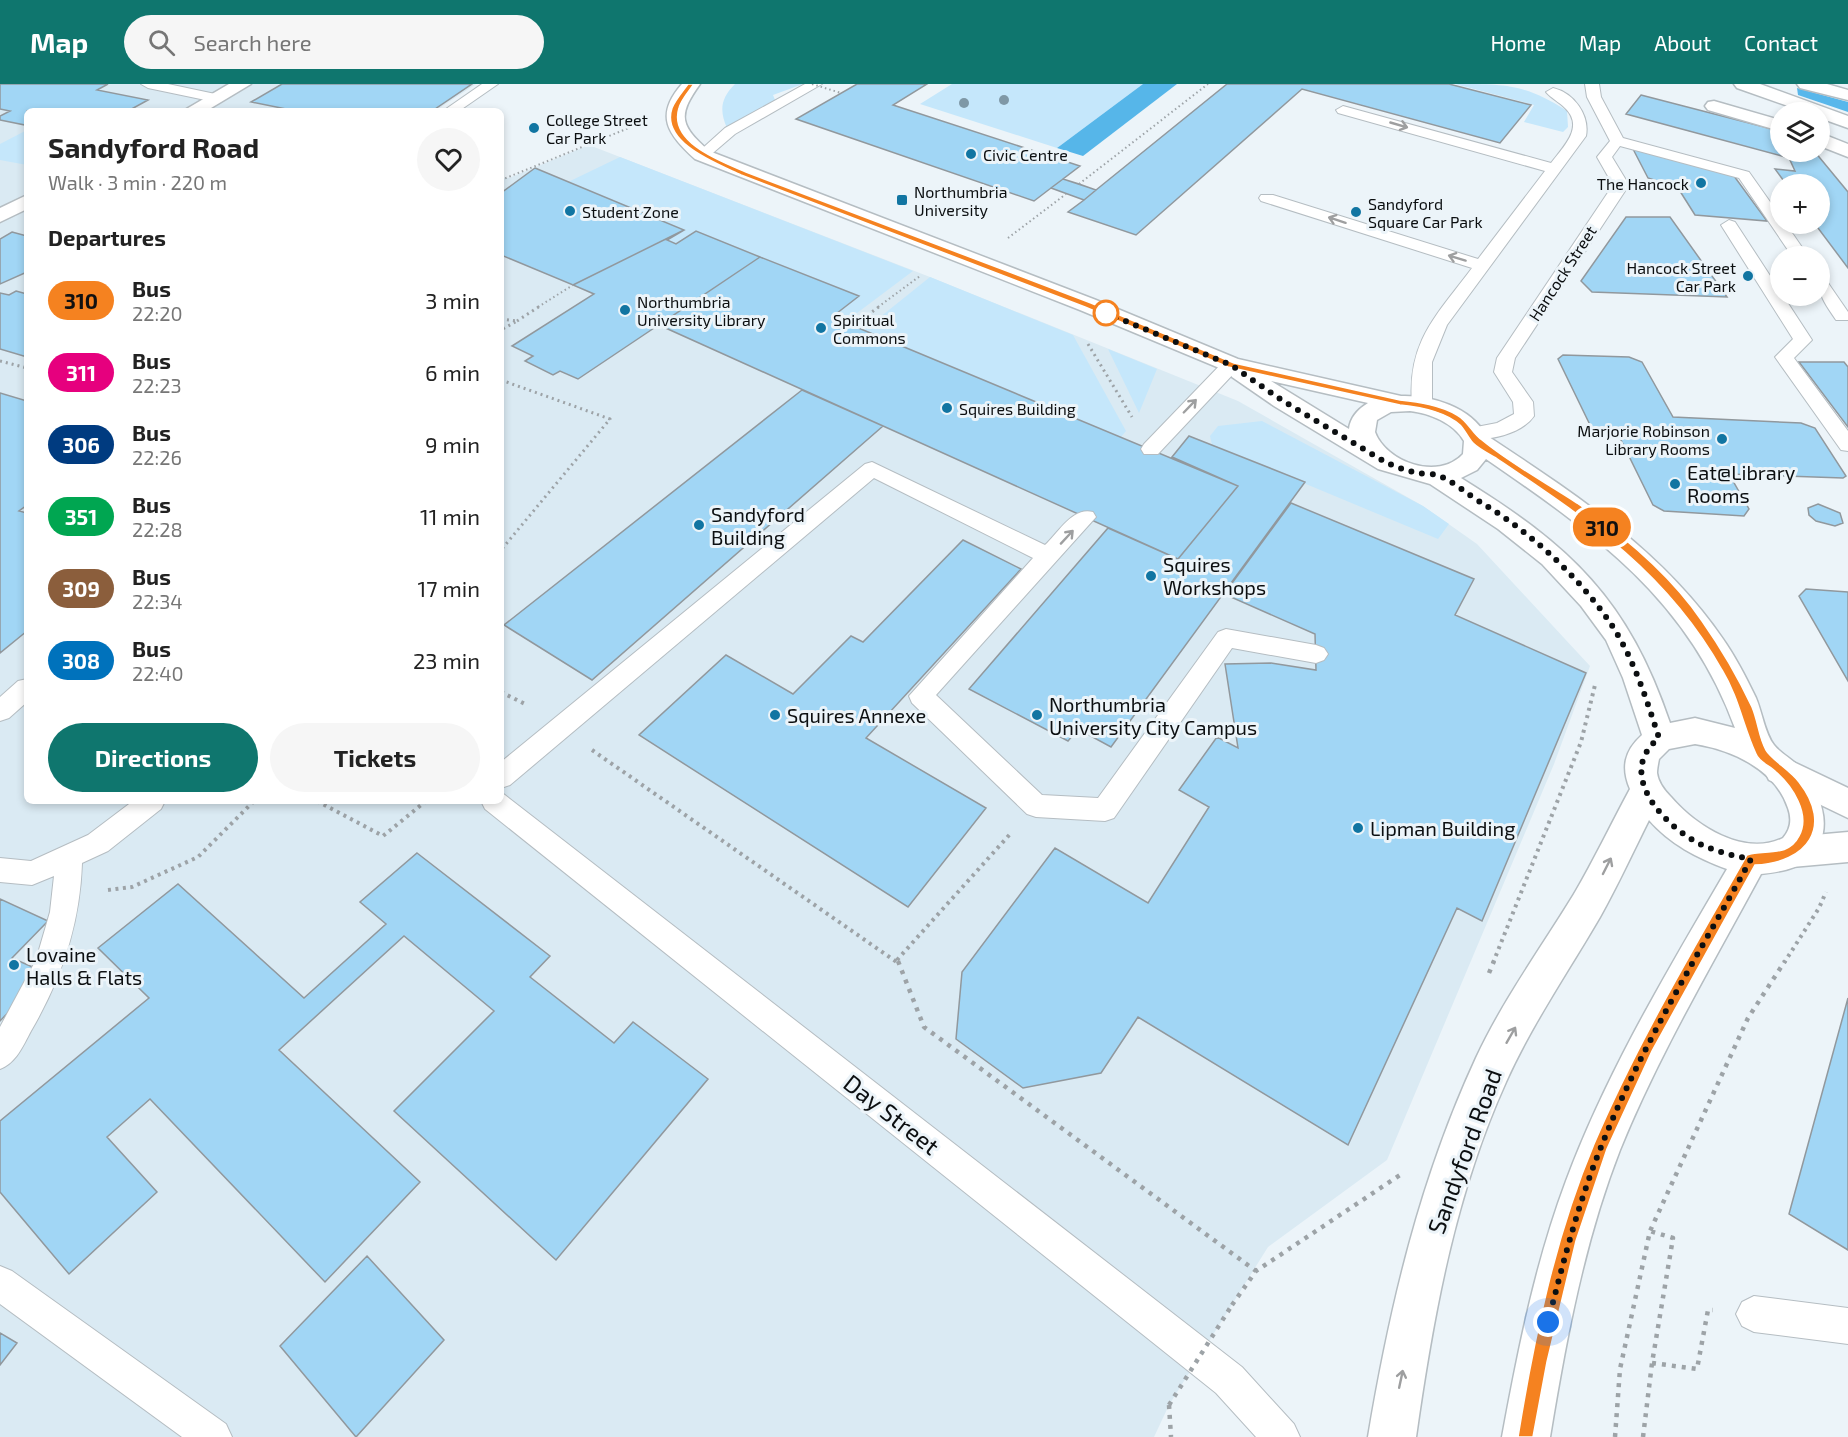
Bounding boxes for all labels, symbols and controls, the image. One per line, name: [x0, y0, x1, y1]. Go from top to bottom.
search box: [124, 15, 544, 69]
text: Map: [30, 25, 88, 59]
icon: search: [145, 26, 178, 59]
text: Search here: [193, 29, 312, 55]
text: Home: [1490, 30, 1546, 55]
text: Map: [1579, 30, 1621, 55]
text: About: [1654, 30, 1711, 55]
text: Contact: [1744, 30, 1818, 55]
map controls: [1770, 102, 1830, 306]
button: layers: [1770, 102, 1830, 162]
place label: College Street Car Park: [546, 110, 648, 147]
one-way arrow: [1389, 120, 1408, 132]
marker: College Street Car Park: [527, 121, 541, 135]
button: heart: [417, 128, 480, 191]
text: Sandyford Road: [48, 130, 259, 164]
place label: Civic Centre: [983, 145, 1068, 164]
marker: Civic Centre: [964, 147, 978, 161]
text: Walk · 3 min · 220 m: [48, 170, 227, 194]
place label: The Hancock: [1597, 174, 1689, 193]
button: +: [1770, 174, 1830, 234]
marker: The Hancock: [1694, 176, 1708, 190]
place label: Northumbria University: [914, 182, 1008, 219]
marker: Northumbria University: [895, 193, 909, 207]
place label: Sandyford Square Car Park: [1368, 194, 1483, 231]
place label: Student Zone: [582, 202, 679, 221]
marker: Student Zone: [563, 204, 577, 218]
marker: Sandyford Square Car Park: [1349, 205, 1363, 219]
one-way arrow: [1328, 214, 1347, 225]
street label: Hancock Street: [1524, 222, 1600, 324]
text: Departures: [48, 224, 166, 250]
button: −: [1770, 246, 1830, 306]
one-way arrow: [1448, 252, 1467, 263]
place label: Hancock Street Car Park: [1627, 258, 1736, 295]
marker: Hancock Street Car Park: [1741, 269, 1755, 283]
text: Bus: [132, 275, 171, 301]
text: 3 min: [425, 287, 480, 313]
text: 310: [64, 288, 98, 313]
place label: Northumbria University Library: [637, 292, 766, 329]
unlabelled marker: [1093, 300, 1119, 326]
text: 22:20: [132, 301, 183, 325]
marker: Northumbria University Library: [618, 303, 632, 317]
place label: Spiritual Commons: [833, 310, 906, 347]
marker: Spiritual Commons: [814, 321, 828, 335]
text: Bus: [132, 347, 171, 373]
text: 6 min: [425, 359, 480, 385]
text: 311: [66, 360, 96, 385]
text: 22:23: [132, 373, 182, 397]
place label: Squires Building: [959, 399, 1076, 418]
one-way arrow: [1183, 399, 1198, 414]
marker: Squires Building: [940, 401, 954, 415]
text: Bus: [132, 419, 171, 445]
place label: Marjorie Robinson Library Rooms: [1577, 421, 1710, 458]
text: 9 min: [425, 431, 480, 457]
text: 306: [62, 432, 100, 457]
marker: Marjorie Robinson Library Rooms: [1715, 432, 1729, 446]
text: 22:26: [132, 445, 182, 469]
place label: Eat@Library Rooms: [1687, 460, 1796, 507]
marker: Eat@Library Rooms: [1668, 477, 1682, 491]
text: Bus: [132, 491, 171, 517]
place label: Sandyford Building: [711, 502, 805, 549]
text: 11 min: [420, 503, 480, 529]
text: 351: [65, 504, 97, 529]
line badge: 310: [1568, 508, 1636, 546]
text: 310: [1585, 515, 1619, 540]
text: 22:28: [132, 517, 183, 541]
marker: Sandyford Building: [692, 518, 706, 532]
one-way arrow: [1059, 529, 1074, 544]
place label: Squires Workshops: [1163, 552, 1266, 599]
text: Bus: [132, 563, 171, 589]
marker: Squires Workshops: [1144, 569, 1158, 583]
text: 17 min: [418, 575, 480, 601]
text: 309: [62, 576, 100, 601]
text: 22:34: [132, 589, 183, 613]
text: Bus: [132, 635, 171, 661]
text: 23 min: [413, 647, 480, 673]
text: 308: [62, 648, 100, 673]
text: 22:40: [132, 661, 184, 685]
place label: Northumbria University City Campus: [1049, 692, 1257, 739]
place label: Squires Annexe: [787, 703, 926, 727]
marker: Squires Annexe: [768, 708, 782, 722]
marker: Northumbria University City Campus: [1030, 708, 1044, 722]
button: Directions: [48, 723, 258, 792]
button: Tickets: [270, 723, 480, 792]
place label: Lipman Building: [1370, 816, 1515, 840]
marker: Lipman Building: [1351, 821, 1365, 835]
one-way arrow: [1602, 857, 1614, 875]
place label: Lovaine Halls & Flats: [26, 942, 142, 989]
marker: Lovaine Halls & Flats: [7, 958, 21, 972]
one-way arrow: [1505, 1027, 1517, 1044]
street label: Sandyford Road: [1421, 1065, 1507, 1237]
street label: Day Street: [838, 1068, 946, 1160]
your location: [1533, 1307, 1563, 1337]
one-way arrow: [1396, 1370, 1408, 1389]

